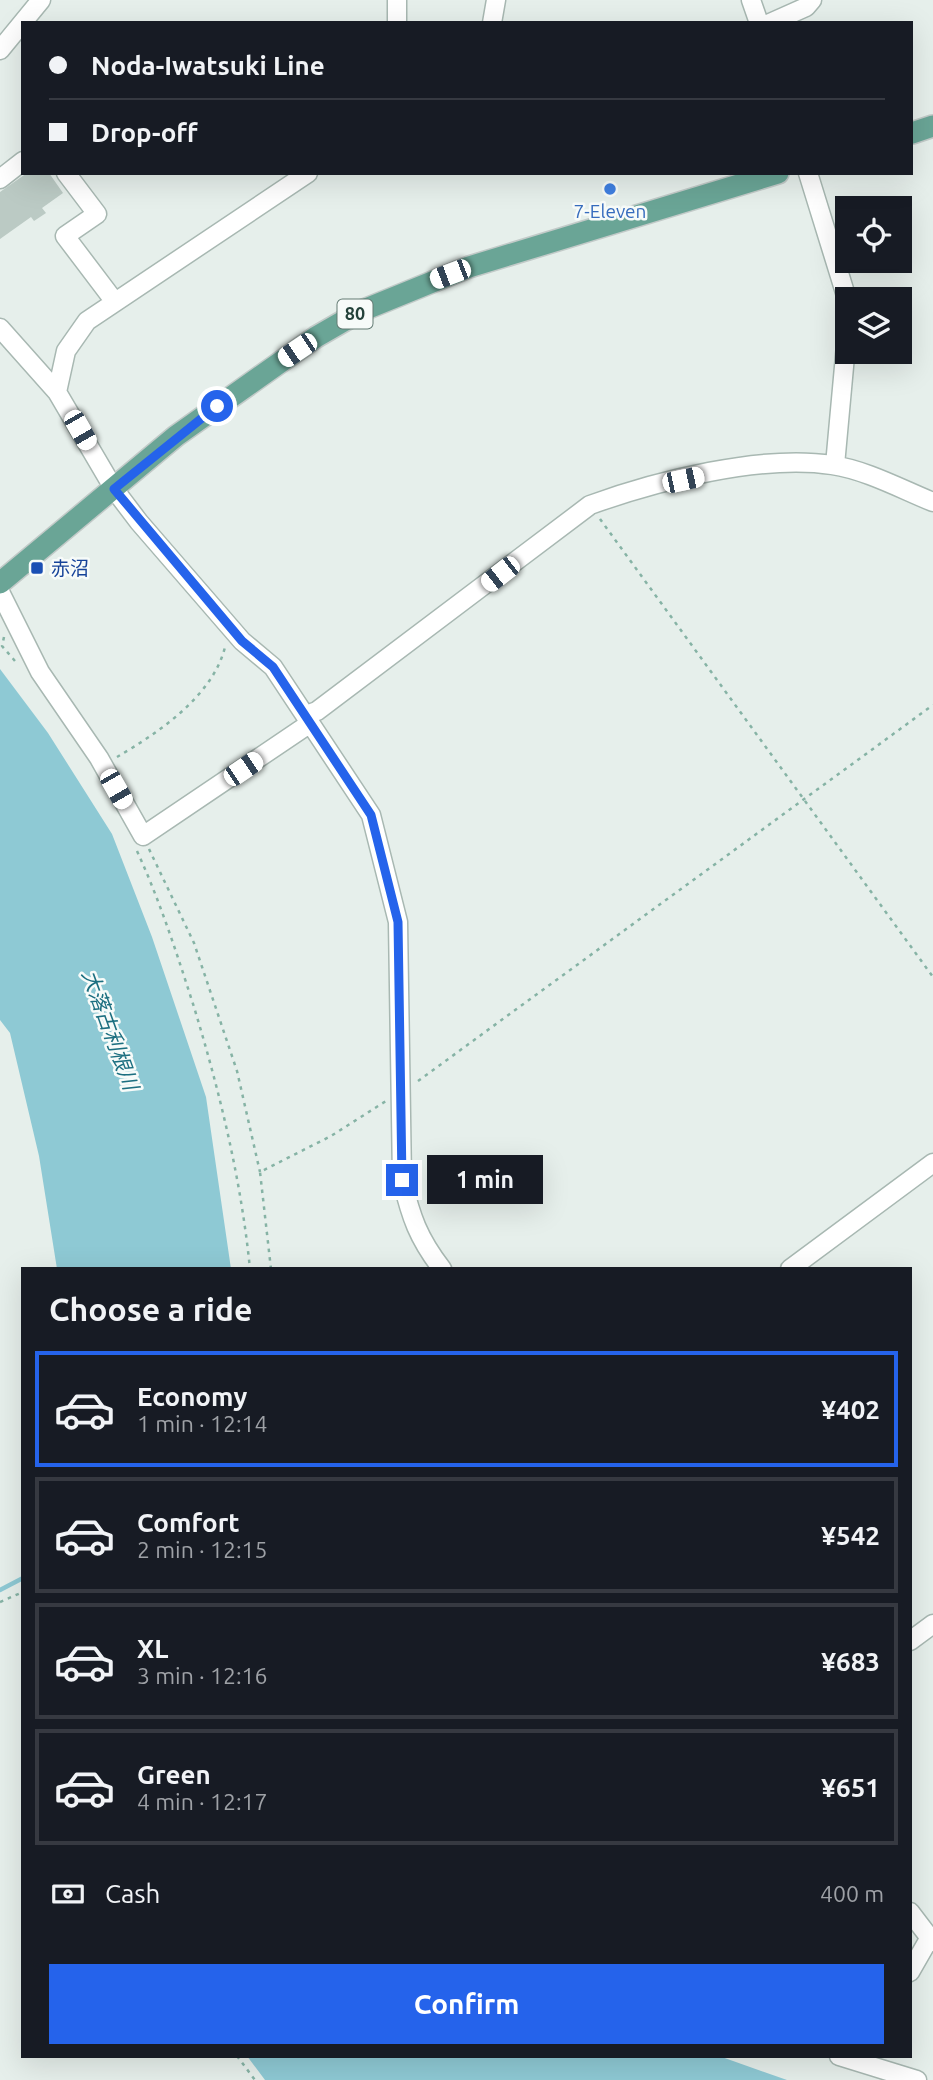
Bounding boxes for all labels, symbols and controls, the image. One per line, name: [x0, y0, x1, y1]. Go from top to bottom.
text: Noda-Iwatsuki Line: [91, 51, 325, 80]
text: Drop-off: [91, 118, 198, 147]
marker: 7-Eleven: [602, 181, 618, 197]
map controls: [835, 196, 912, 364]
button: locate: [835, 196, 912, 273]
place label: 7-Eleven: [574, 200, 646, 222]
car: [427, 257, 474, 291]
button: layers: [835, 287, 912, 364]
road number: 80: [338, 300, 372, 328]
car: [274, 330, 321, 370]
route start: [201, 390, 233, 422]
car: [61, 407, 100, 453]
car: [661, 465, 706, 495]
car: [477, 553, 524, 595]
place label: 赤沼: [51, 557, 89, 579]
marker: 赤沼: [29, 560, 45, 576]
car: [220, 749, 267, 789]
car: [97, 766, 136, 812]
water label: 大落古利根川: [78, 966, 144, 1095]
callout: 1 min: [426, 1156, 542, 1204]
route end: [386, 1164, 418, 1196]
text: 1 min: [456, 1167, 514, 1192]
text: Choose a ride: [49, 1291, 252, 1327]
icon: car: [53, 1378, 116, 1441]
text: Economy: [137, 1382, 247, 1411]
text: ¥402: [821, 1395, 880, 1424]
text: 1 min · 12:14: [137, 1411, 268, 1436]
icon: car: [53, 1504, 116, 1567]
text: Comfort: [137, 1508, 240, 1537]
text: ¥542: [821, 1521, 880, 1550]
text: 2 min · 12:15: [137, 1537, 268, 1562]
icon: car: [53, 1630, 116, 1693]
text: XL: [137, 1634, 168, 1663]
text: ¥683: [821, 1647, 880, 1676]
text: 3 min · 12:16: [137, 1663, 268, 1688]
icon: car: [53, 1756, 116, 1819]
text: Green: [137, 1760, 211, 1789]
text: ¥651: [821, 1773, 880, 1802]
text: 4 min · 12:17: [137, 1789, 268, 1814]
icon: cash: [49, 1875, 87, 1913]
text: Cash: [105, 1879, 160, 1908]
text: 400 m: [820, 1881, 884, 1906]
button: Confirm: [49, 1964, 884, 2044]

